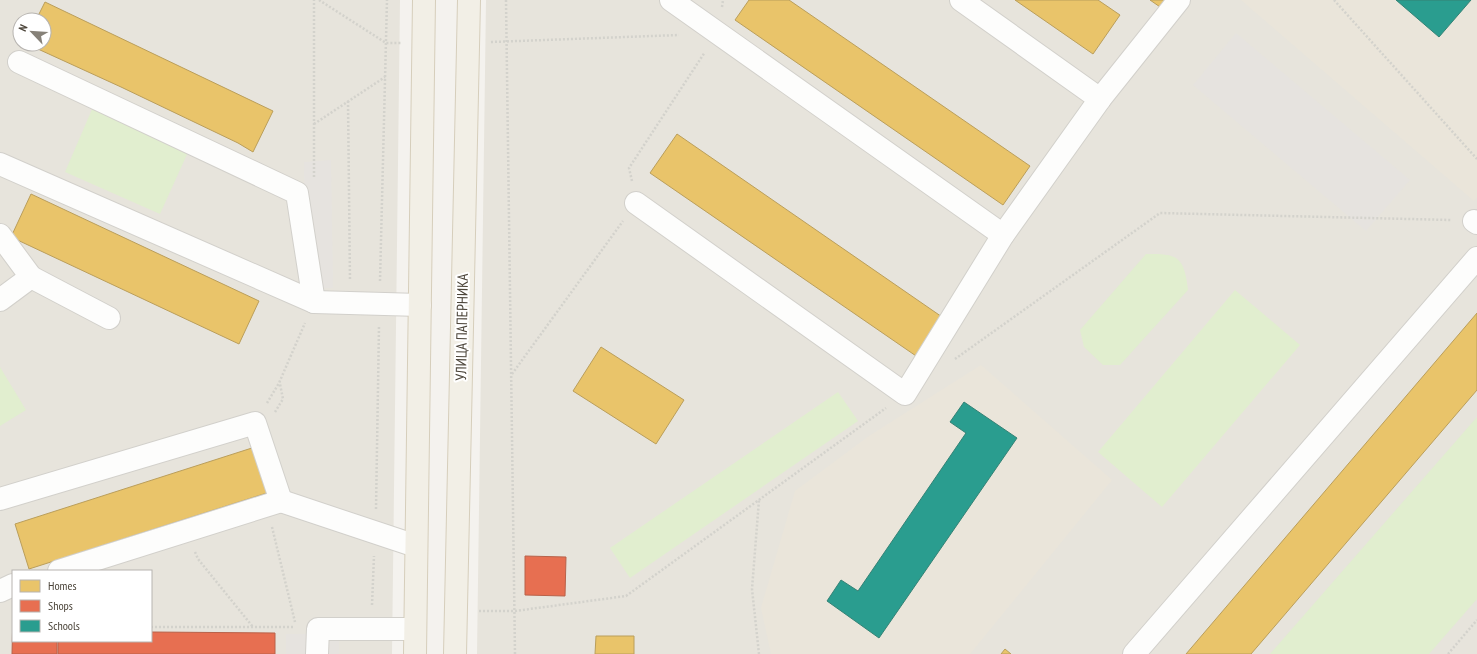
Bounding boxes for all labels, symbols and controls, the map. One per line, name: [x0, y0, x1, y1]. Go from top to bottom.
north arrow: [12, 12, 52, 52]
text: N: [15, 22, 31, 33]
street label: УЛИЦА ПАПЕРНИКА: [451, 272, 472, 381]
legend: [12, 570, 152, 642]
text: Homes: [48, 578, 76, 593]
text: Shops: [48, 598, 73, 613]
text: Schools: [48, 618, 80, 633]

